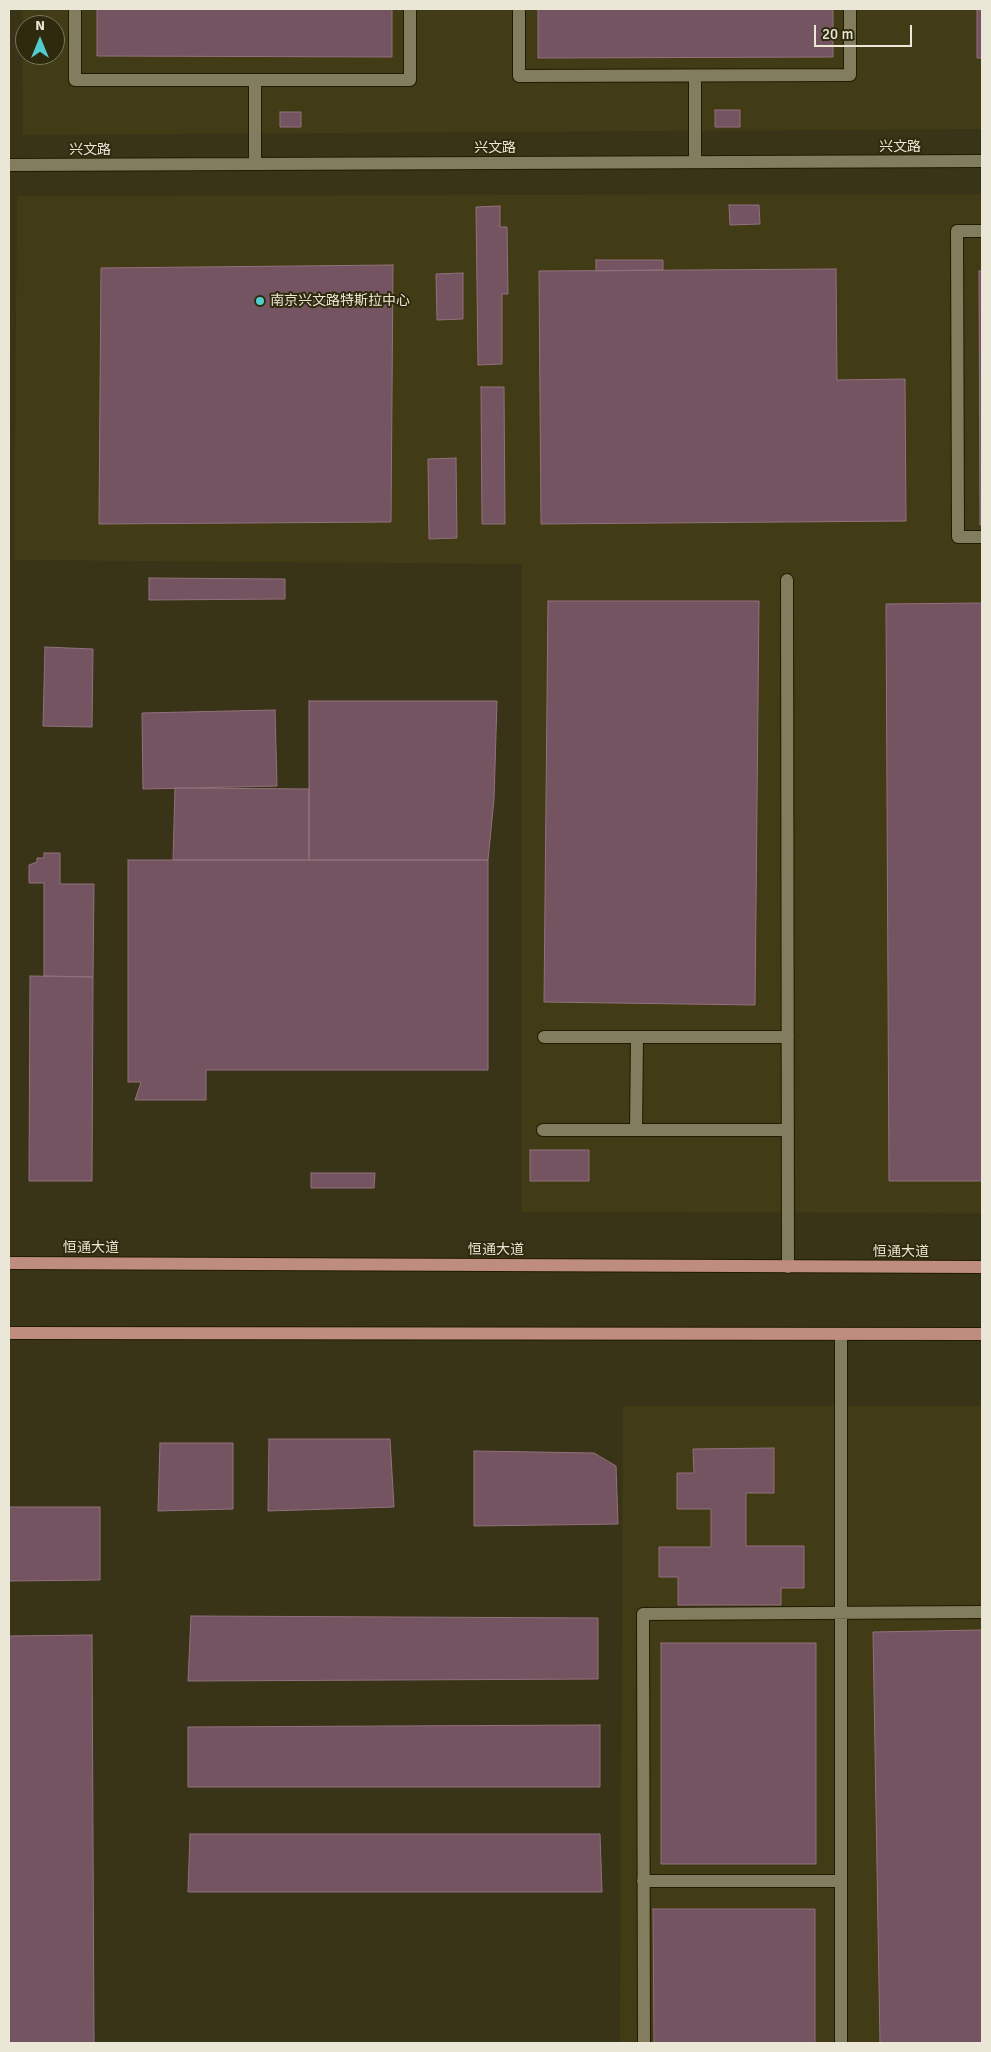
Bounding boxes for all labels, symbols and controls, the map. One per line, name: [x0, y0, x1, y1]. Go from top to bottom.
north arrow: [15, 15, 65, 65]
scale bar: [816, 15, 914, 47]
text: N: [35, 17, 45, 34]
text: 20 m: [822, 25, 853, 43]
street label: 兴文路: [879, 139, 921, 155]
street label: 兴文路: [474, 140, 516, 156]
street label: 兴文路: [69, 142, 111, 158]
place label: 南京兴文路特斯拉中心: [270, 293, 410, 309]
marker: 南京兴文路特斯拉中心: [254, 295, 266, 307]
street label: 恒通大道: [63, 1240, 119, 1256]
street label: 恒通大道: [468, 1242, 524, 1258]
street label: 恒通大道: [873, 1244, 929, 1260]

